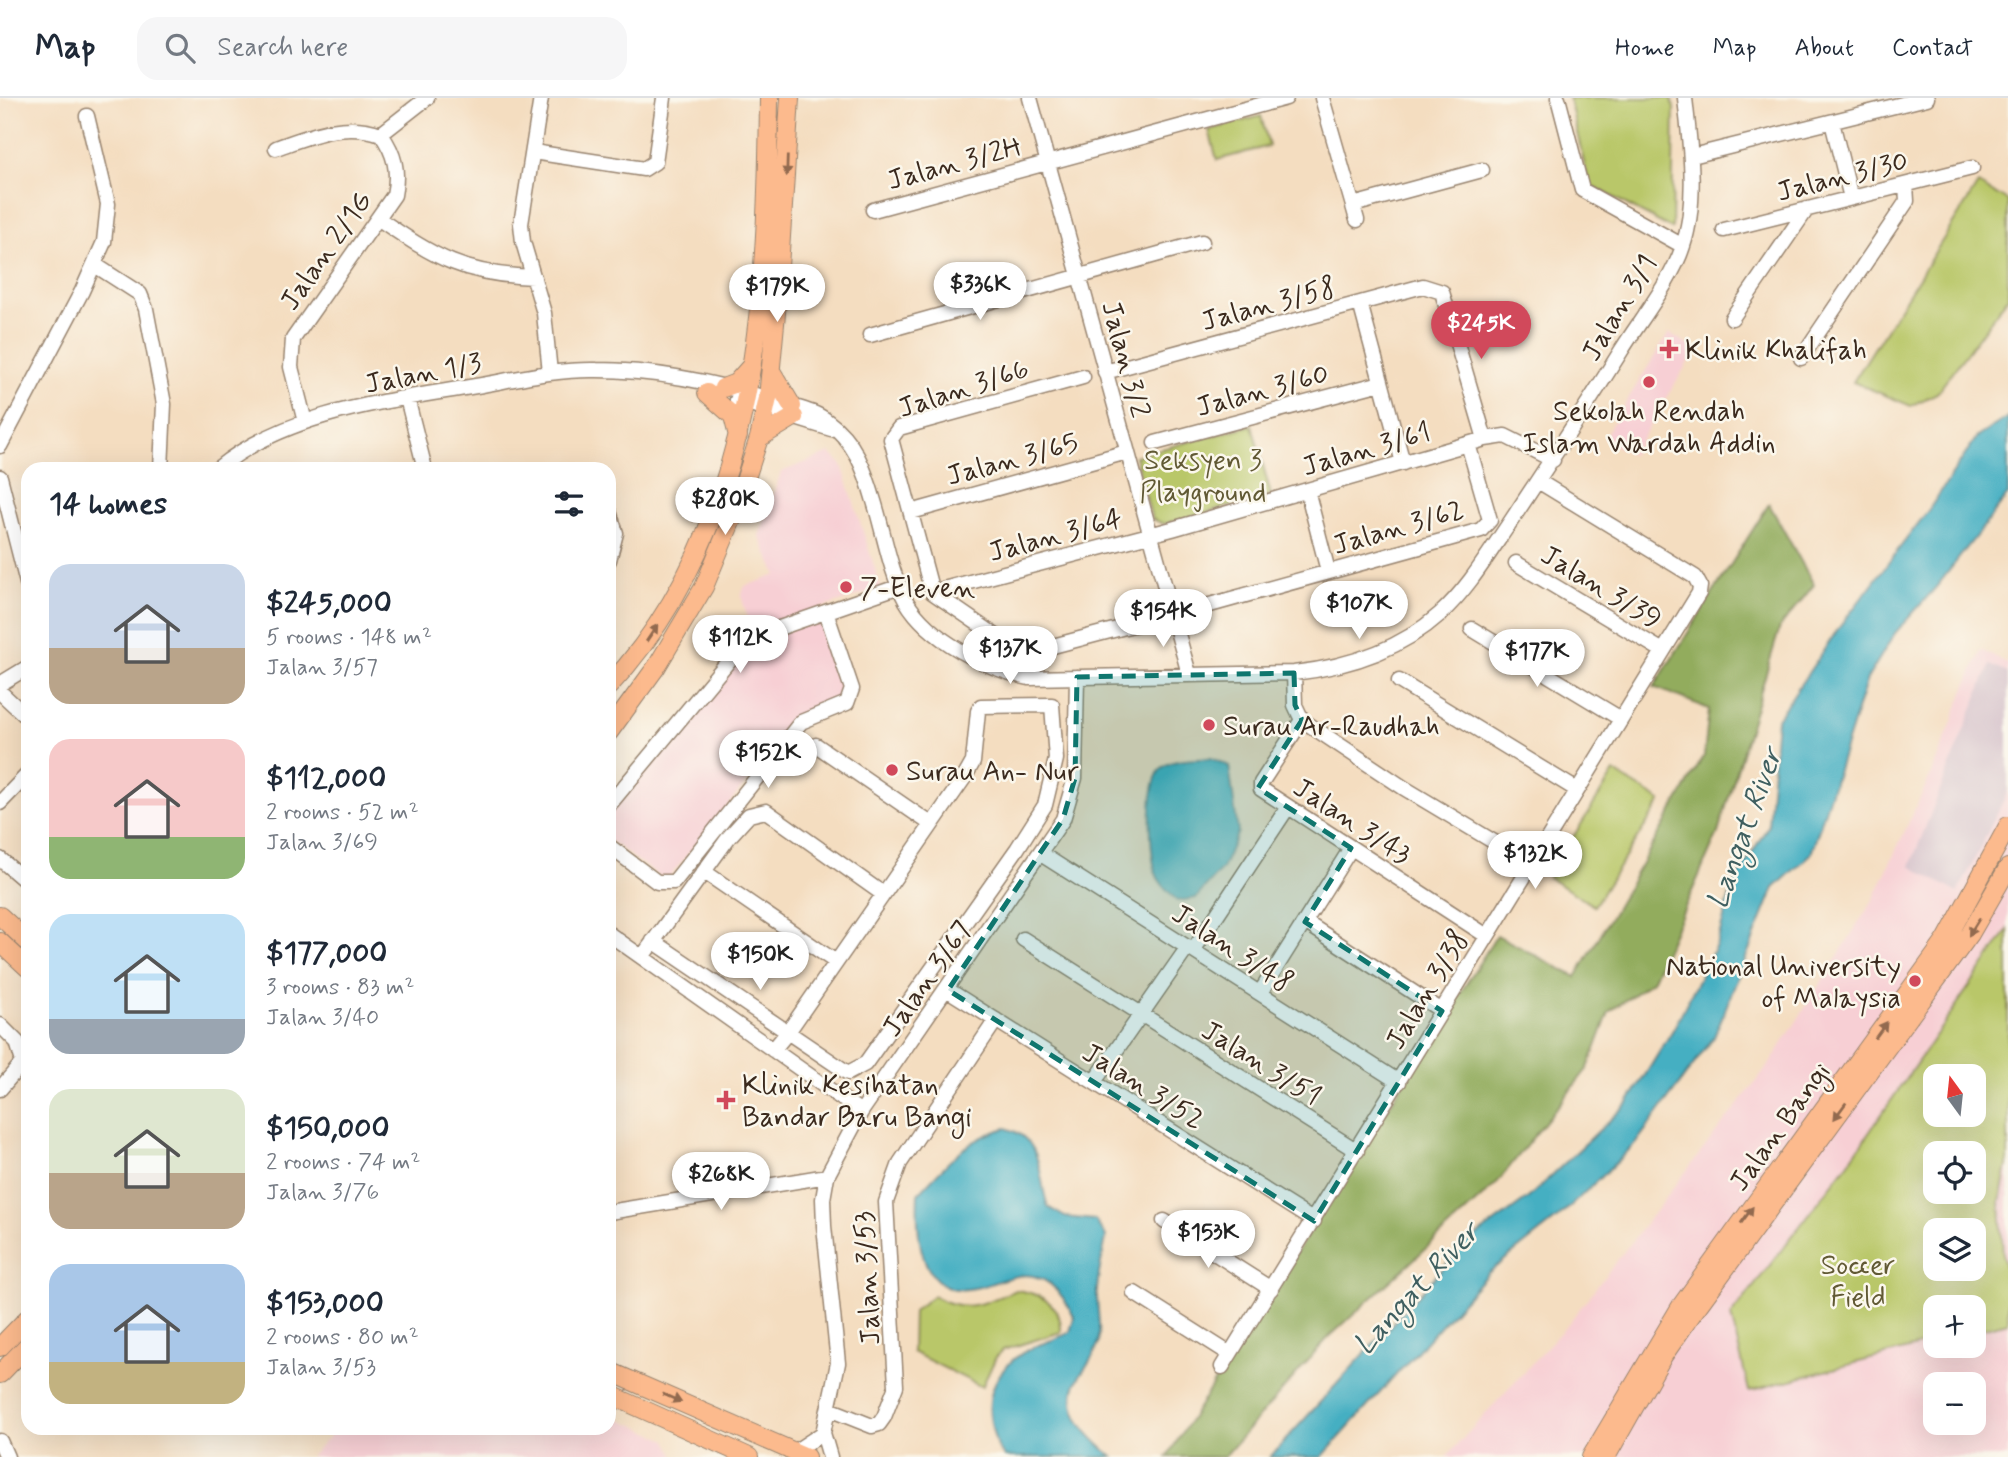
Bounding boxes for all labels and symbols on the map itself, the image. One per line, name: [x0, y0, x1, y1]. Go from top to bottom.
street label: Jalan 3/2H: [883, 129, 1026, 200]
street label: Jalan 3/30: [1773, 143, 1912, 212]
one-way arrow: [781, 155, 792, 177]
street label: Jalan 2/1G: [272, 185, 382, 318]
street label: Jalan 3/1: [1574, 248, 1666, 368]
pin: $336K: [931, 262, 1029, 322]
pin: $179K: [728, 264, 826, 324]
street label: Jalan 3/58: [1197, 270, 1340, 341]
street label: Jalan 3/2: [1091, 297, 1158, 422]
pin: $245K: [1432, 302, 1530, 361]
place label: Klinik Khalifah: [1685, 333, 1867, 370]
marker: Klinik Khalifah: [1659, 339, 1679, 359]
street label: Jalan 1/3: [362, 345, 485, 404]
street label: Jalan 3/66: [894, 351, 1034, 428]
street label: Jalan 3/60: [1192, 356, 1333, 427]
marker: Sekolah Rendah Islam Wardah Addin: [1641, 374, 1657, 390]
place label: Sekolah Rendah Islam Wardah Addin: [1522, 394, 1776, 463]
street label: Jalan 3/61: [1298, 414, 1435, 486]
street label: Jalan 3/65: [943, 425, 1082, 496]
park label: Seksyen 3 Playground: [1140, 443, 1266, 512]
pin: $280K: [676, 478, 774, 537]
street label: Jalan 3/62: [1329, 492, 1468, 565]
street label: Jalan 3/64: [985, 501, 1126, 572]
street label: Jalan 3/39: [1533, 538, 1668, 639]
place label: 7-Eleven: [860, 571, 975, 608]
marker: 7-Eleven: [838, 579, 854, 595]
pin: $107K: [1310, 582, 1408, 641]
pin: $154K: [1114, 589, 1212, 649]
pin: $112K: [691, 616, 789, 675]
one-way arrow: [645, 624, 659, 642]
pin: $137K: [961, 626, 1059, 686]
pin: $177K: [1488, 630, 1586, 689]
place label: Surau Ar-Raudhah: [1223, 709, 1440, 746]
marker: Surau Ar-Raudhah: [1201, 717, 1217, 733]
pin: $152K: [719, 730, 817, 790]
water label: Langat River: [1698, 740, 1796, 915]
place label: Surau An- Nur: [906, 754, 1079, 791]
marker: Surau An- Nur: [884, 762, 900, 778]
street label: Jalan 3/43: [1286, 770, 1418, 874]
pin: $132K: [1486, 832, 1584, 891]
street label: Jalan 3/48: [1164, 896, 1299, 1002]
street label: Jalan 3/67: [875, 914, 982, 1045]
one-way arrow: [1967, 918, 1980, 937]
street label: Jalan 3/38: [1378, 924, 1478, 1057]
pin: $150K: [711, 932, 809, 992]
place label: National University of Malaysia: [1666, 949, 1901, 1018]
marker: National University of Malaysia: [1907, 973, 1923, 989]
street label: Jalan 3/51: [1194, 1013, 1327, 1115]
one-way arrow: [1873, 1021, 1887, 1039]
street label: Jalan 3/52: [1075, 1035, 1211, 1139]
street label: Jalan Bangi: [1722, 1056, 1842, 1200]
north arrow: [1923, 1064, 1986, 1127]
place label: Klinik Kesihatan Bandar Baru Bangi: [742, 1068, 972, 1139]
marker: Klinik Kesihatan Bandar Baru Bangi: [716, 1090, 736, 1110]
one-way arrow: [1833, 1102, 1847, 1121]
pin: $268K: [672, 1152, 770, 1212]
one-way arrow: [1740, 1205, 1754, 1224]
street label: Jalan 3/53: [847, 1210, 890, 1346]
pin: $153K: [1159, 1210, 1257, 1270]
water label: Langat River: [1345, 1212, 1493, 1366]
park label: Soccer Field: [1821, 1248, 1895, 1317]
one-way arrow: [661, 1393, 682, 1404]

